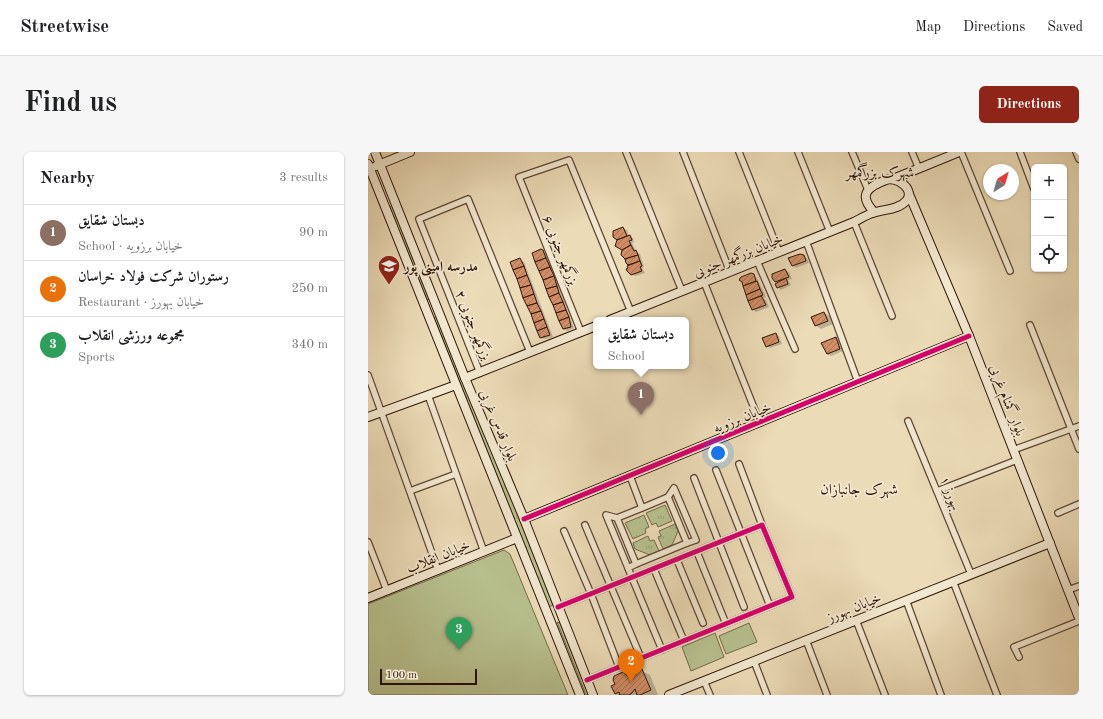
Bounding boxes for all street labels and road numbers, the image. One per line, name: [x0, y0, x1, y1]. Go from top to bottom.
street label: بزرگمهر جنوبی ۶: [538, 212, 583, 288]
street label: خیابان بزرگمهر جنوبی: [690, 229, 786, 282]
street label: بزرگمهر جنوبی ۲: [451, 287, 496, 363]
street label: بلوار گمنام غربی: [982, 362, 1030, 440]
street label: بلوار قدس غربی: [475, 387, 520, 464]
street label: خیابان برزویه: [711, 400, 774, 437]
street label: بهورز ۱: [935, 474, 963, 513]
street label: خیابان انقلاب: [405, 538, 473, 577]
street label: خیابان بهورز: [823, 591, 884, 628]

